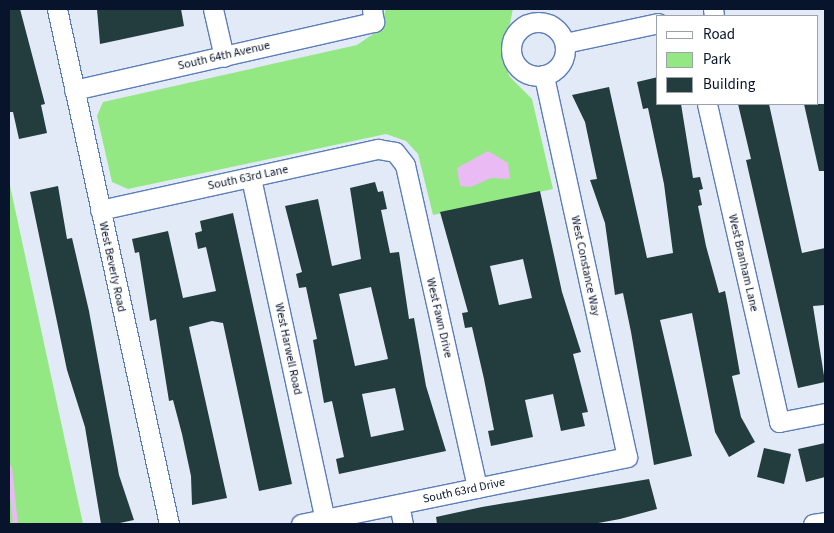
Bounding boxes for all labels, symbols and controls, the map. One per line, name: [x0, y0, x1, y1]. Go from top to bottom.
legend: [656, 15, 819, 105]
text: Road: [703, 24, 735, 45]
street label: South 64th Avenue: [176, 38, 272, 74]
text: Park: [703, 49, 731, 70]
text: Building: [703, 74, 755, 95]
street label: South 63rd Lane: [206, 162, 290, 194]
street label: West Branham Lane: [725, 213, 761, 313]
street label: West Constance Way: [567, 215, 603, 317]
street label: West Beverly Road: [95, 220, 129, 314]
street label: West Fawn Drive: [423, 277, 455, 359]
street label: West Harwell Road: [271, 302, 305, 396]
street label: South 63rd Drive: [422, 475, 506, 507]

